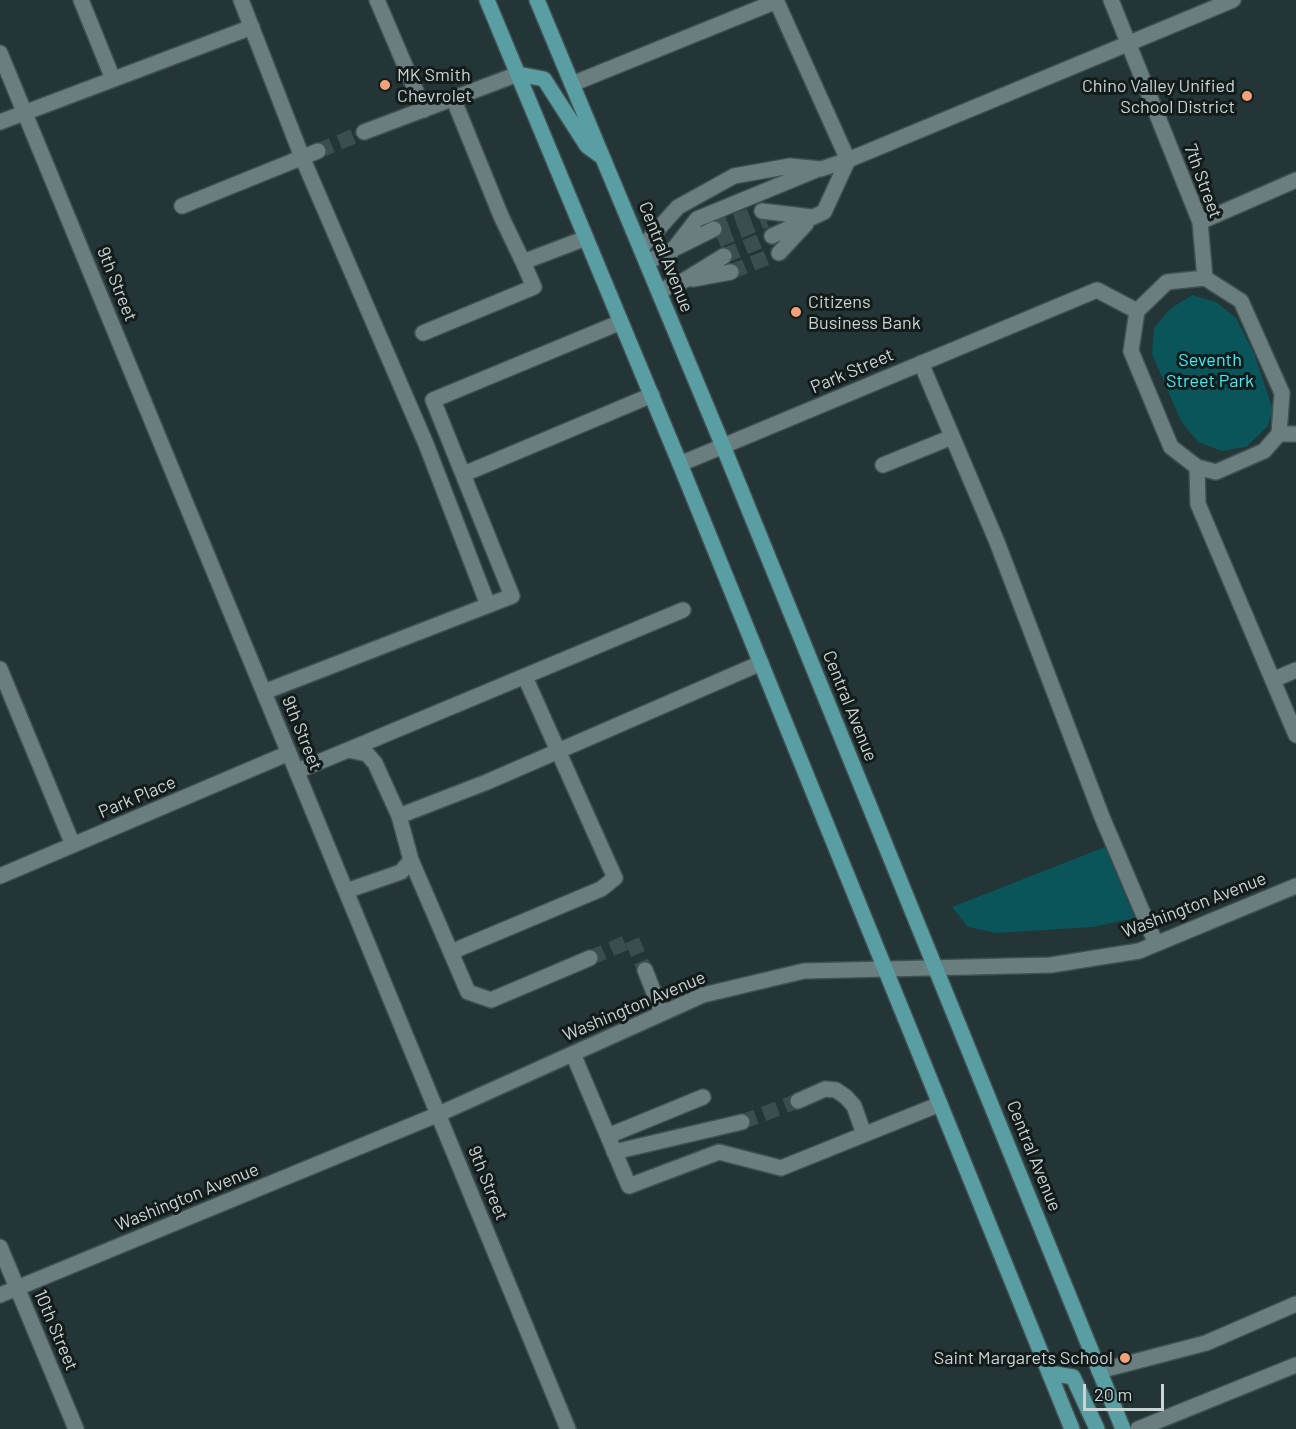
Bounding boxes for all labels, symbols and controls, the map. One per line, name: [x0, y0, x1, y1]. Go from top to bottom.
place label: MK Smith Chevrolet: [397, 64, 472, 106]
place label: Chino Valley Unified School District: [1082, 75, 1235, 118]
marker: MK Smith Chevrolet: [378, 78, 392, 92]
marker: Chino Valley Unified School District: [1240, 89, 1254, 103]
street label: 7th Street: [1180, 141, 1226, 221]
street label: Central Avenue: [634, 199, 698, 315]
street label: 9th Street: [92, 244, 142, 324]
place label: Citizens Business Bank: [808, 291, 921, 334]
marker: Citizens Business Bank: [789, 305, 803, 319]
street label: Park Street: [807, 344, 897, 398]
park label: Seventh Street Park: [1166, 349, 1254, 392]
street label: Central Avenue: [818, 648, 882, 764]
street label: 9th Street: [277, 693, 327, 773]
street label: Park Place: [95, 771, 179, 823]
street label: Washington Avenue: [1119, 867, 1269, 943]
street label: Washington Avenue: [559, 966, 709, 1046]
street label: Central Avenue: [1002, 1098, 1066, 1214]
street label: 9th Street: [463, 1143, 513, 1223]
street label: Washington Avenue: [112, 1158, 262, 1236]
street label: 10th Street: [29, 1286, 83, 1374]
place label: Saint Margarets School: [934, 1347, 1113, 1369]
marker: Saint Margarets School: [1118, 1351, 1132, 1365]
scale bar: [1086, 1372, 1167, 1410]
text: 20 m: [1094, 1383, 1132, 1405]

